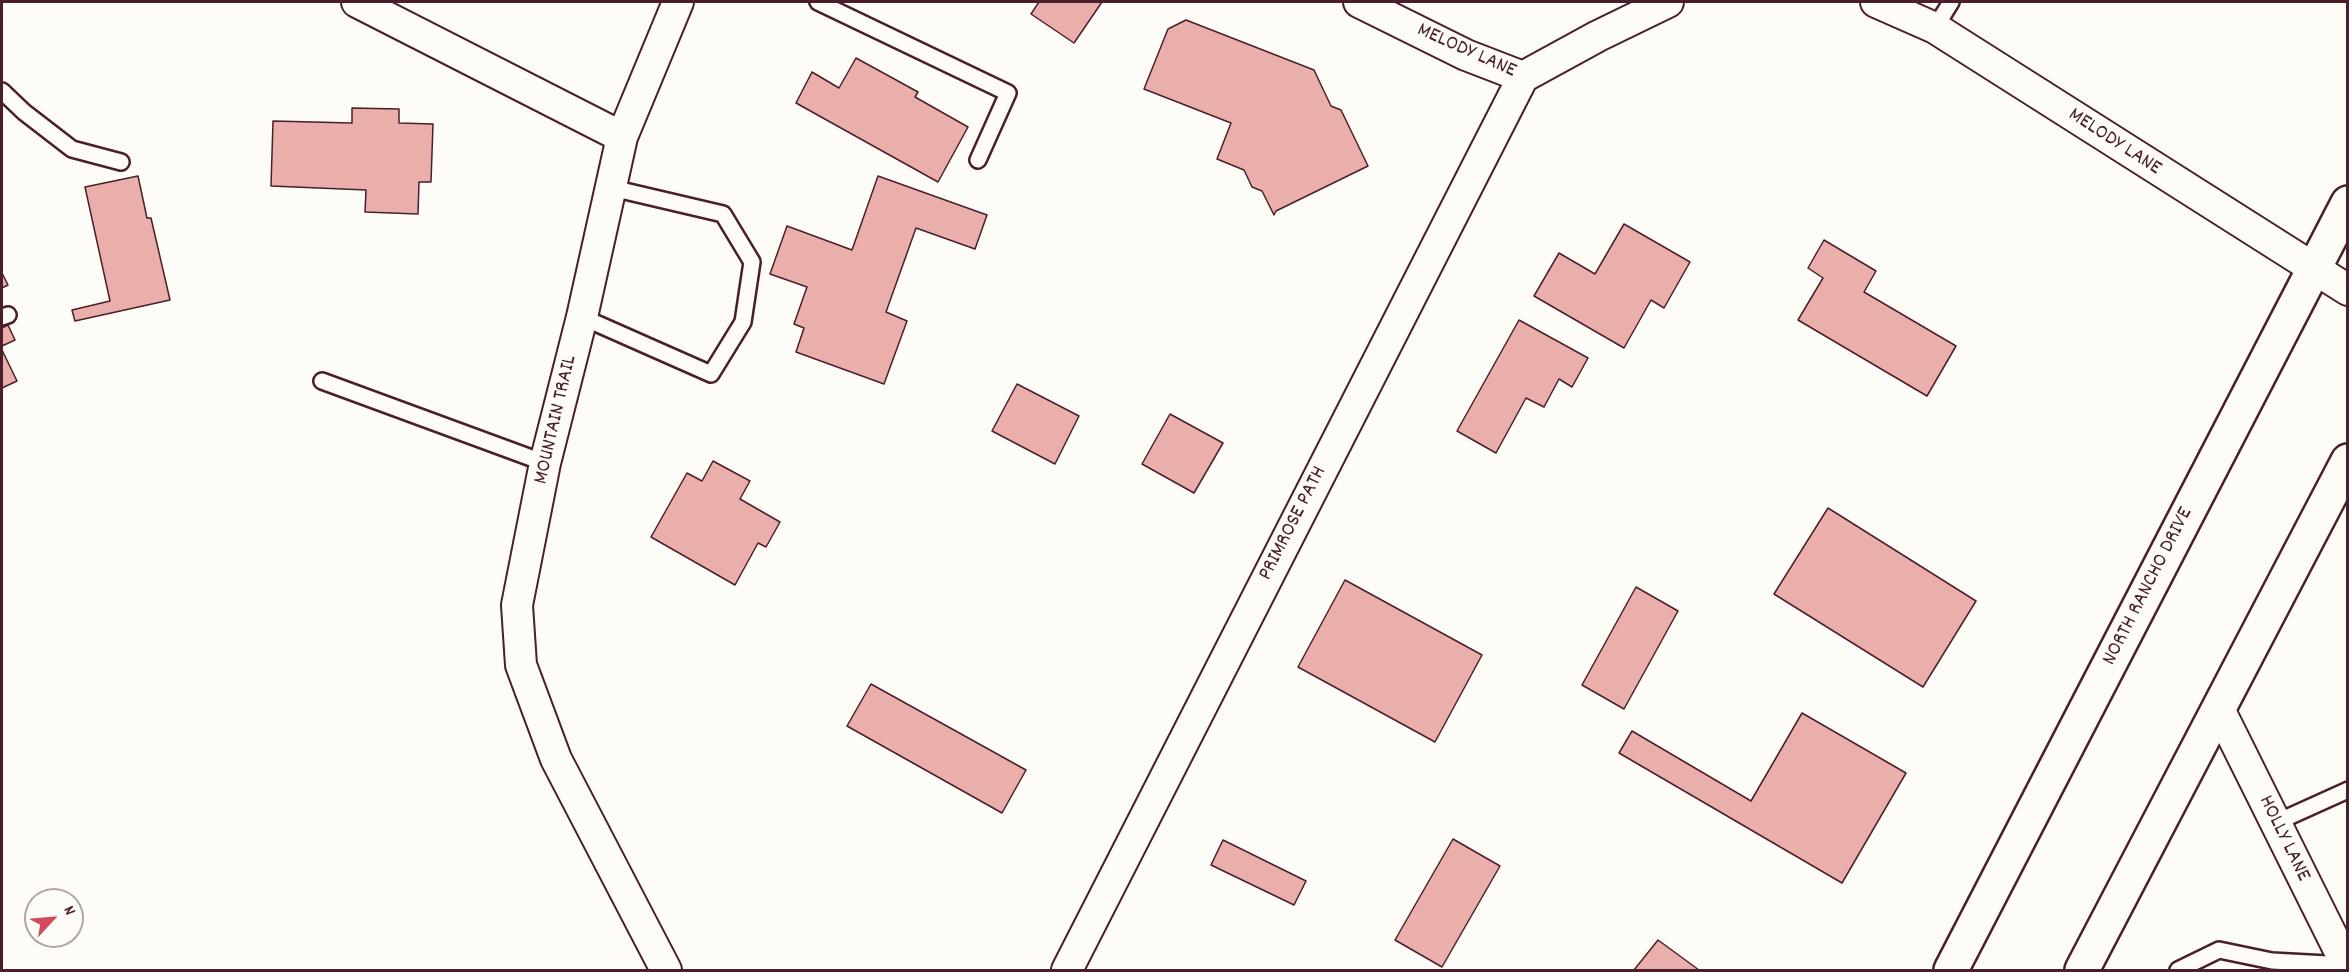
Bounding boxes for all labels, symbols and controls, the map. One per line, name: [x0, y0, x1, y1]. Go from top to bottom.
street label: MELODY LANE: [1413, 19, 1519, 85]
street label: MELODY LANE: [2063, 104, 2165, 182]
street label: MOUNTAIN TRAIL: [530, 353, 584, 487]
street label: PRIMROSE PATH: [1254, 463, 1334, 585]
street label: NORTH RANCHO DRIVE: [2098, 504, 2200, 670]
street label: HOLLY LANE: [2251, 792, 2315, 886]
north arrow: [24, 888, 84, 948]
text: N: [57, 902, 81, 919]

